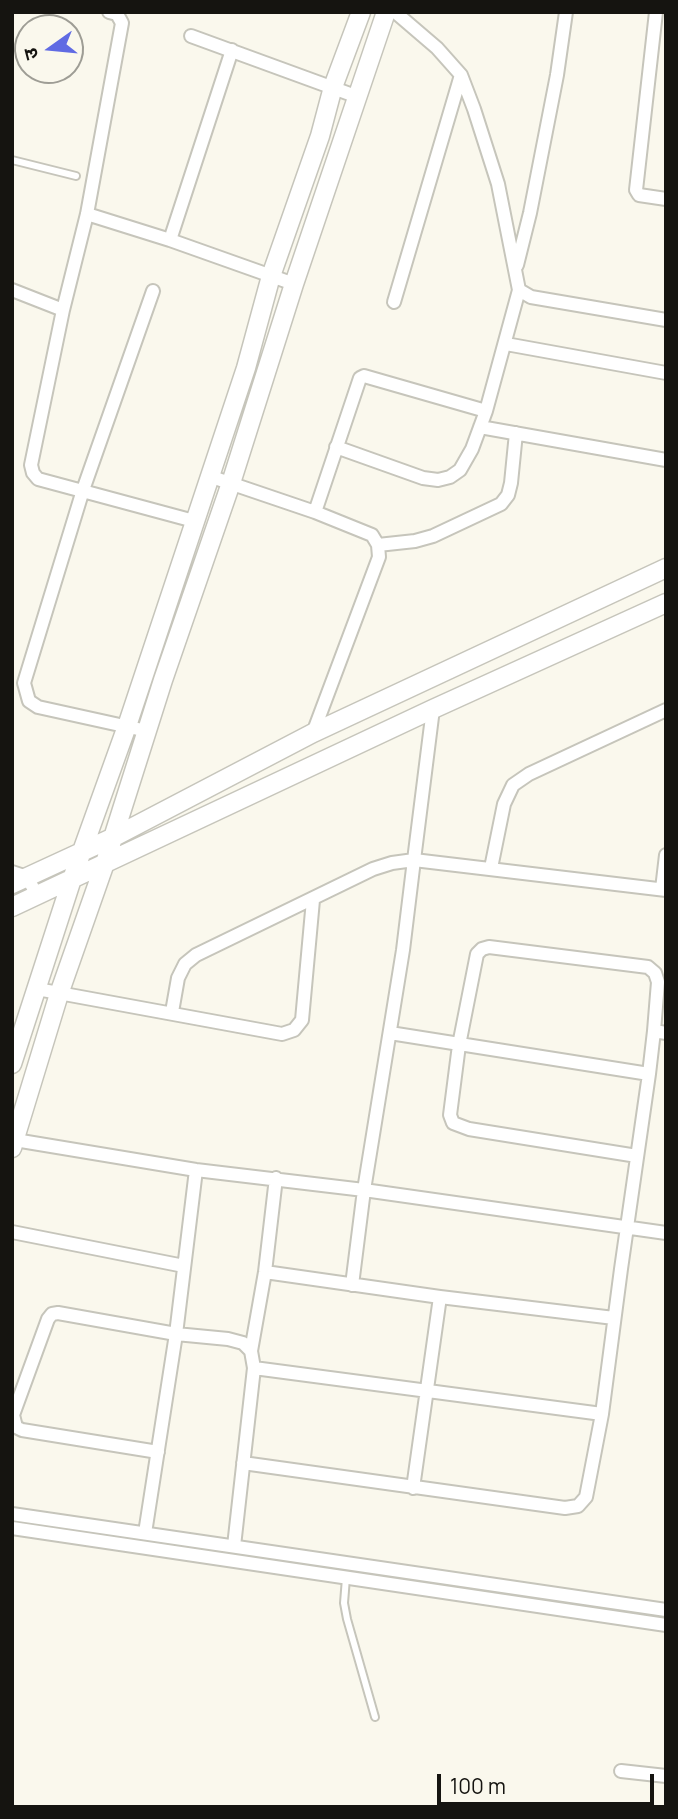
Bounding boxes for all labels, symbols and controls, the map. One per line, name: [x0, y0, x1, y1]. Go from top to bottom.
north arrow: [14, 14, 84, 84]
text: उ: [17, 45, 45, 63]
scale bar: [440, 1759, 657, 1803]
text: 100 m: [450, 1772, 506, 1800]

